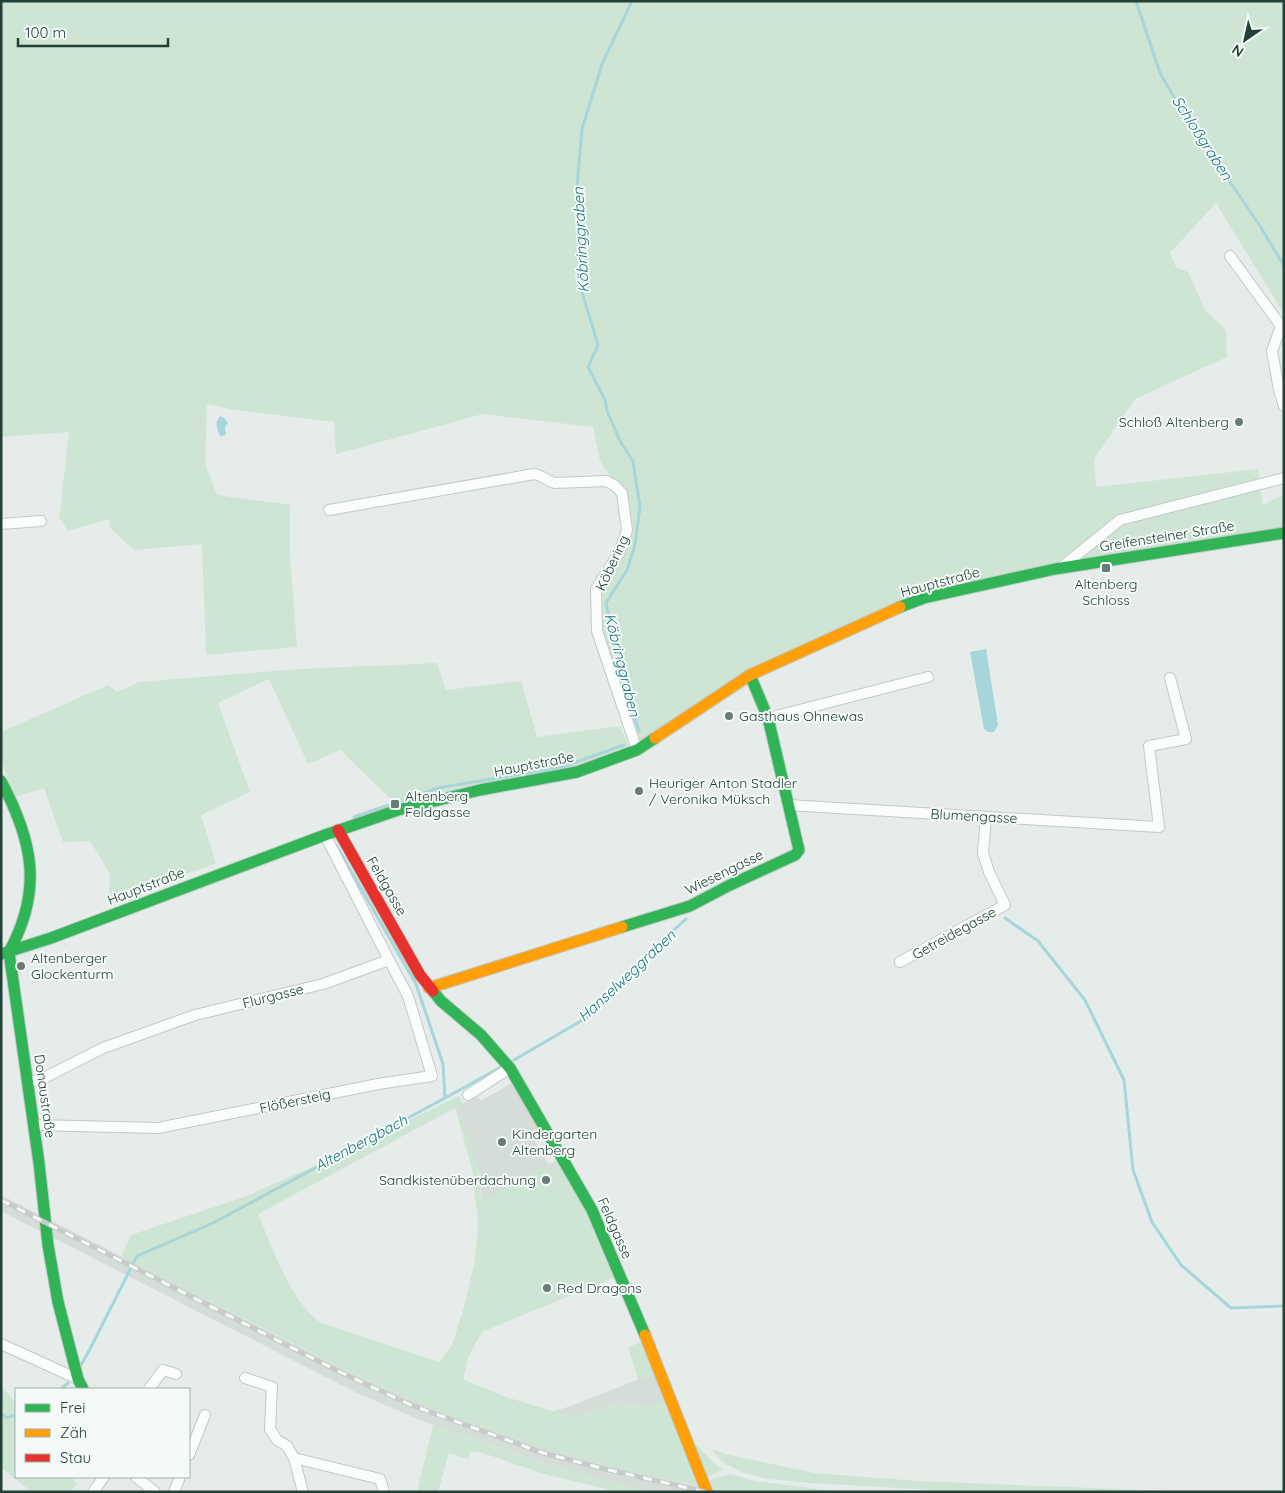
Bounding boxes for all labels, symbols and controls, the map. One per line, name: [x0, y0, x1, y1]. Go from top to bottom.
scale bar: [18, 15, 168, 47]
north arrow: [1220, 15, 1270, 65]
text: 100 m: [25, 23, 66, 42]
text: N: [1228, 40, 1247, 61]
water label: Schloßgraben: [1168, 92, 1237, 184]
water label: Köbringgraben: [568, 186, 593, 293]
place label: Schloß Altenberg: [1119, 413, 1229, 431]
marker: Schloß Altenberg: [1233, 416, 1245, 428]
street label: Greifensteiner Straße: [1098, 516, 1236, 556]
street label: Köbering: [591, 532, 633, 594]
marker: Altenberg Schloss: [1100, 562, 1112, 574]
street label: Hauptstraße: [898, 563, 982, 601]
place label: Altenberg Schloss: [1074, 575, 1138, 609]
water label: Köbringgraben: [600, 611, 645, 719]
place label: Gasthaus Ohnewas: [739, 707, 864, 725]
marker: Gasthaus Ohnewas: [723, 710, 735, 722]
street label: Hauptstraße: [492, 747, 576, 781]
place label: Heuriger Anton Stadler / Veronika Müksch: [649, 774, 798, 808]
marker: Heuriger Anton Stadler / Veronika Müksch: [633, 785, 645, 797]
place label: Altenberg Feldgasse: [405, 787, 470, 821]
marker: Altenberg Feldgasse: [389, 798, 401, 810]
street label: Blumengasse: [930, 805, 1018, 827]
street label: Wiesengasse: [682, 845, 766, 899]
street label: Feldgasse: [363, 853, 411, 919]
street label: Hauptstraße: [105, 863, 187, 909]
street label: Getreidegasse: [909, 903, 999, 963]
water label: Hanselweggraben: [574, 925, 680, 1026]
place label: Altenberger Glockenturm: [31, 949, 114, 983]
marker: Altenberger Glockenturm: [15, 960, 27, 972]
street label: Flurgasse: [241, 980, 306, 1012]
street label: Donaustraße: [30, 1053, 60, 1139]
street label: Flößersteig: [258, 1085, 332, 1117]
water label: Altenbergbach: [311, 1110, 411, 1175]
place label: Kindergarten Altenberg: [512, 1125, 597, 1159]
marker: Kindergarten Altenberg: [496, 1136, 508, 1148]
place label: Sandkistenüberdachung: [379, 1171, 536, 1189]
marker: Sandkistenüberdachung: [540, 1174, 552, 1186]
street label: Feldgasse: [593, 1194, 637, 1262]
place label: Red Dragons: [557, 1279, 642, 1297]
marker: Red Dragons: [541, 1282, 553, 1294]
legend: [15, 1388, 190, 1478]
text: Frei: [60, 1398, 86, 1417]
text: Zäh: [60, 1423, 87, 1442]
text: Stau: [60, 1448, 91, 1467]

